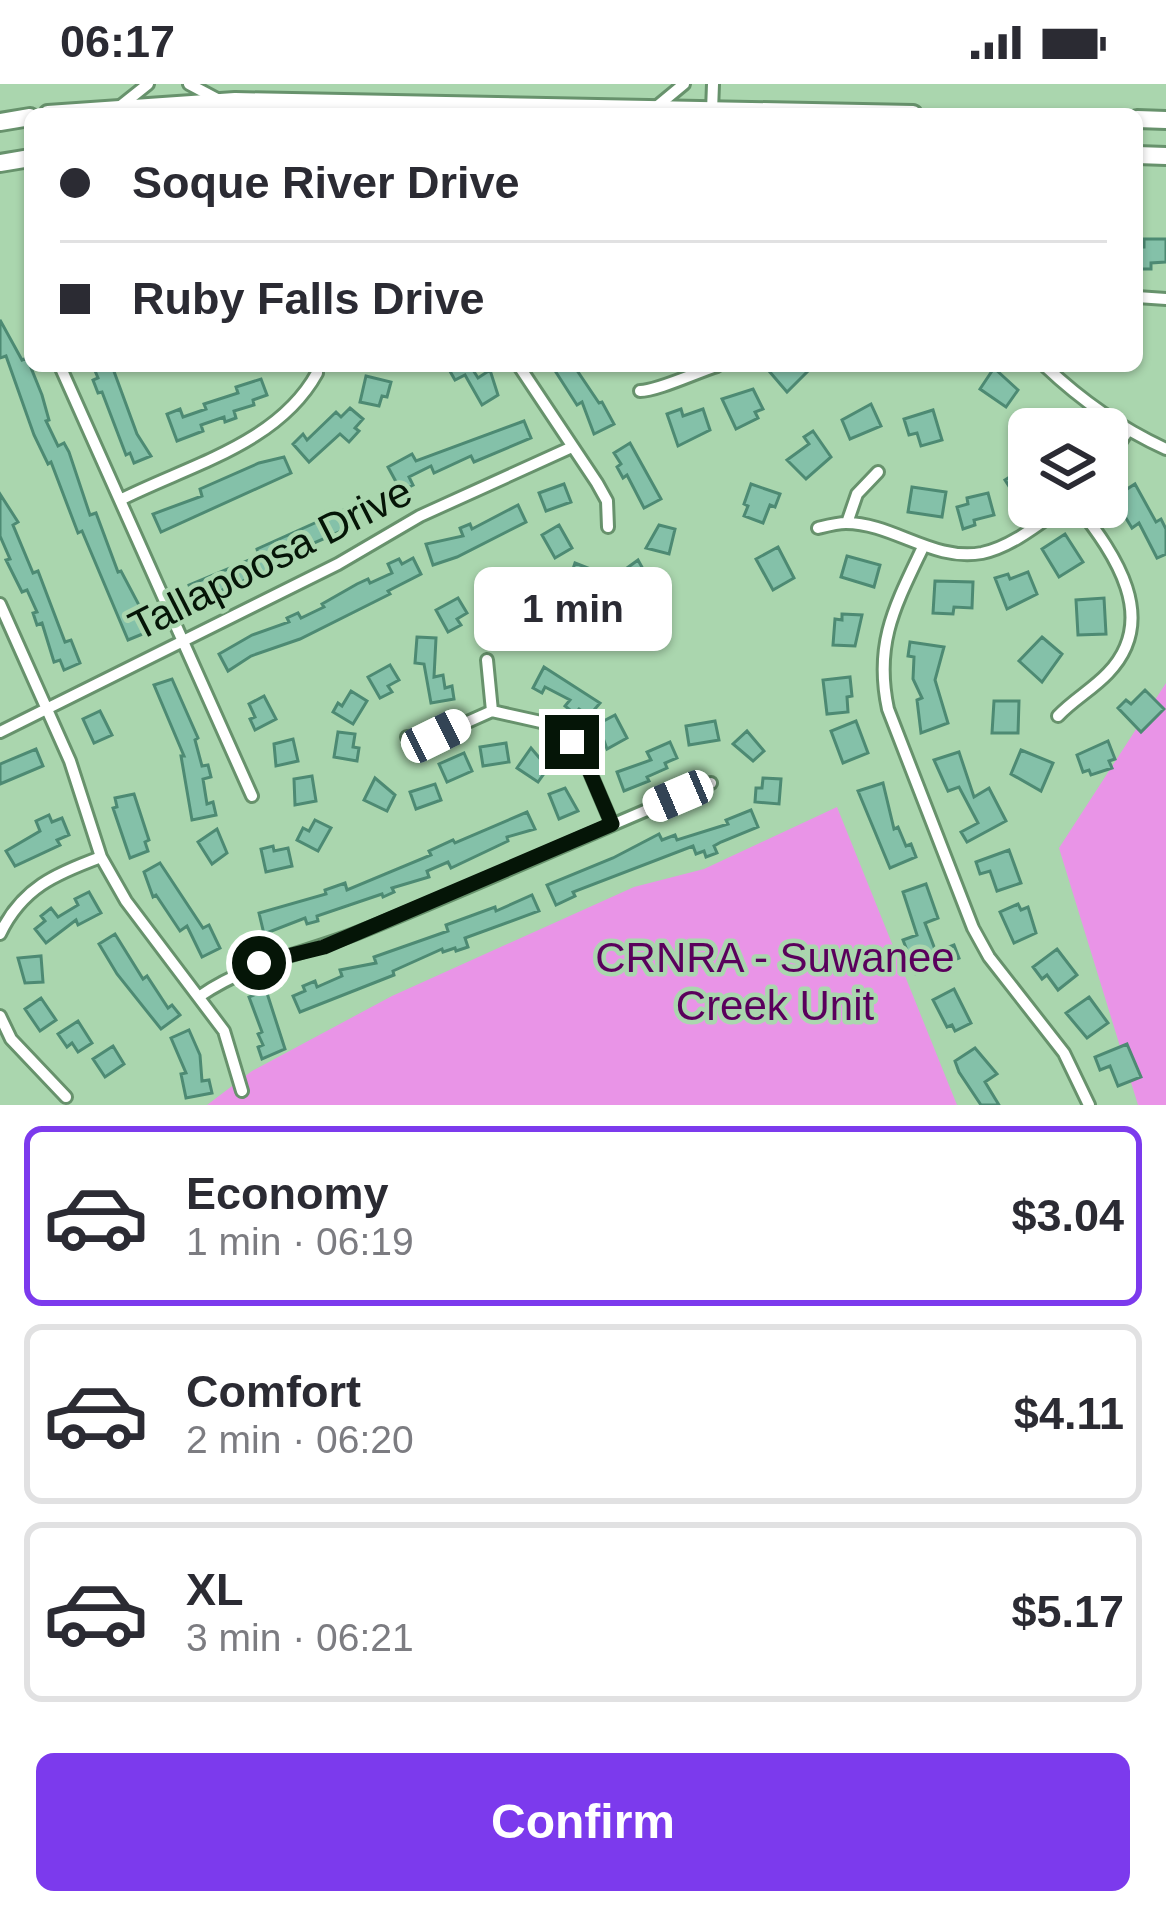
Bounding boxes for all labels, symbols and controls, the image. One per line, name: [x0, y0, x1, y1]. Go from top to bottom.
text: 06:17: [60, 16, 175, 67]
text: Soque River Drive: [132, 157, 520, 208]
text: Ruby Falls Drive: [132, 273, 485, 324]
map controls: [1008, 408, 1128, 528]
button: layers: [1008, 408, 1128, 528]
street label: Tallapoosa Drive: [121, 467, 419, 650]
callout: 1 min: [473, 568, 671, 652]
text: 1 min: [522, 587, 624, 630]
car: [396, 704, 476, 768]
route end: [545, 715, 599, 769]
car: [638, 765, 718, 827]
park label: CRNRA - Suwanee Creek Unit: [595, 934, 955, 1029]
route start: [232, 936, 286, 990]
icon: car: [42, 1162, 150, 1270]
text: Economy: [186, 1168, 389, 1219]
text: $3.04: [1011, 1190, 1124, 1241]
text: 1 min · 06:19: [186, 1220, 414, 1263]
icon: car: [42, 1360, 150, 1468]
text: Comfort: [186, 1366, 361, 1417]
text: $4.11: [1014, 1388, 1124, 1439]
text: 2 min · 06:20: [186, 1418, 414, 1461]
icon: car: [42, 1558, 150, 1666]
text: XL: [186, 1564, 244, 1615]
text: $5.17: [1011, 1586, 1124, 1637]
text: 3 min · 06:21: [186, 1616, 414, 1659]
button: Confirm: [36, 1753, 1130, 1891]

